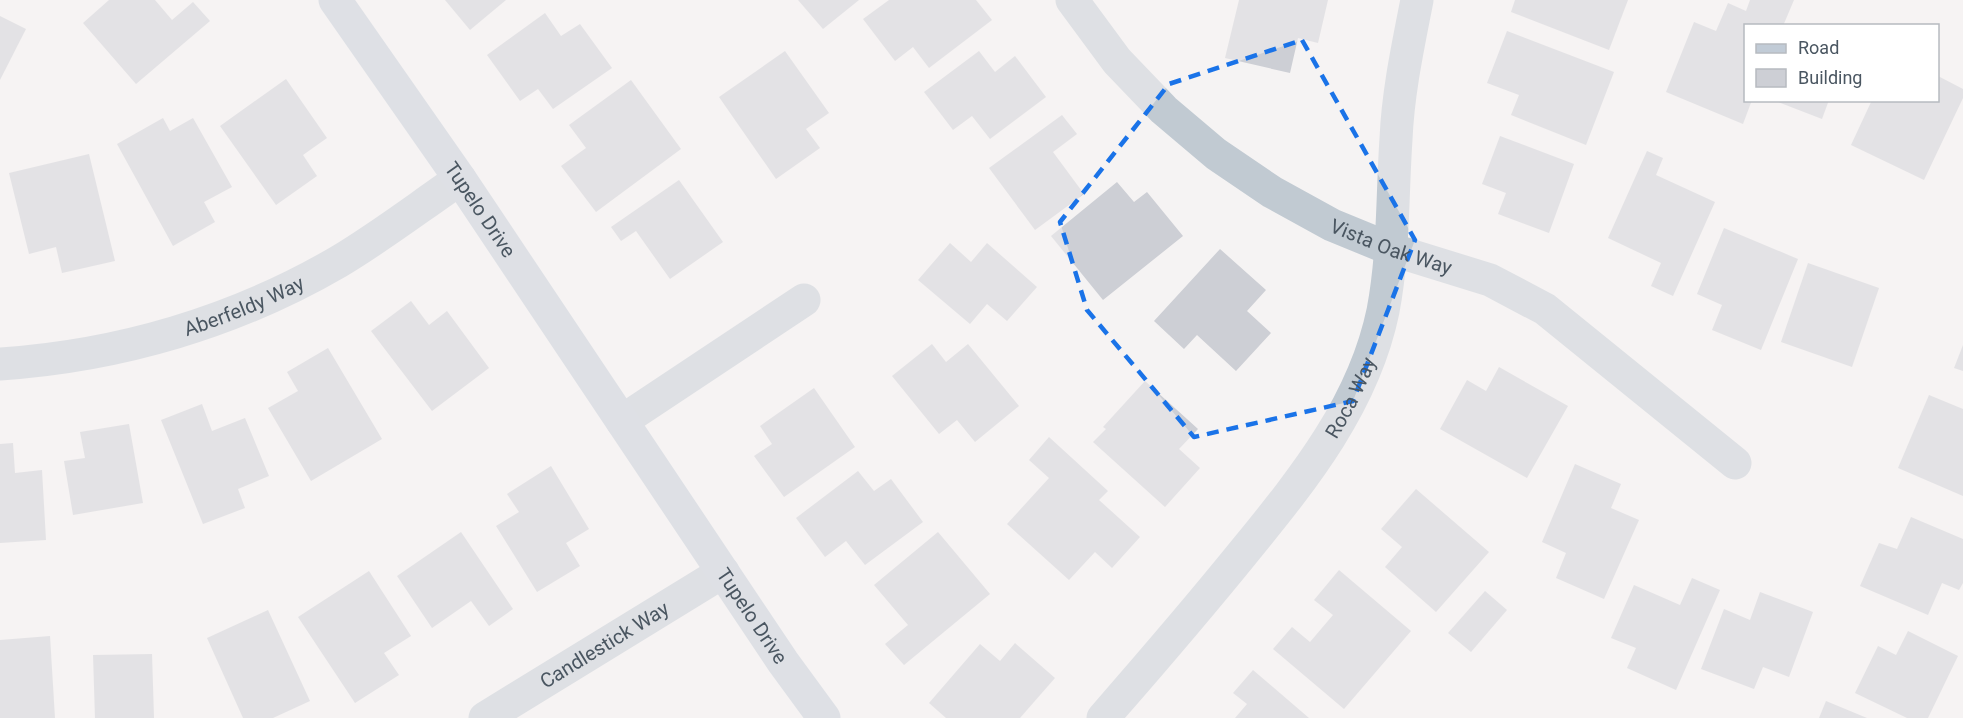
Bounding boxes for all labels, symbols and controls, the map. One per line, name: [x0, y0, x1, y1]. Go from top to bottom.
legend: [1744, 24, 1939, 102]
text: Road: [1798, 37, 1839, 58]
text: Building: [1798, 67, 1862, 88]
street label: Tupelo Drive: [440, 157, 521, 262]
street label: Vista Oak Way: [1327, 214, 1455, 280]
street label: Aberfeldy Way: [181, 270, 308, 341]
street label: Roca Way: [1320, 353, 1381, 443]
street label: Tupelo Drive: [712, 564, 793, 668]
street label: Candlestick Way: [536, 596, 674, 693]

